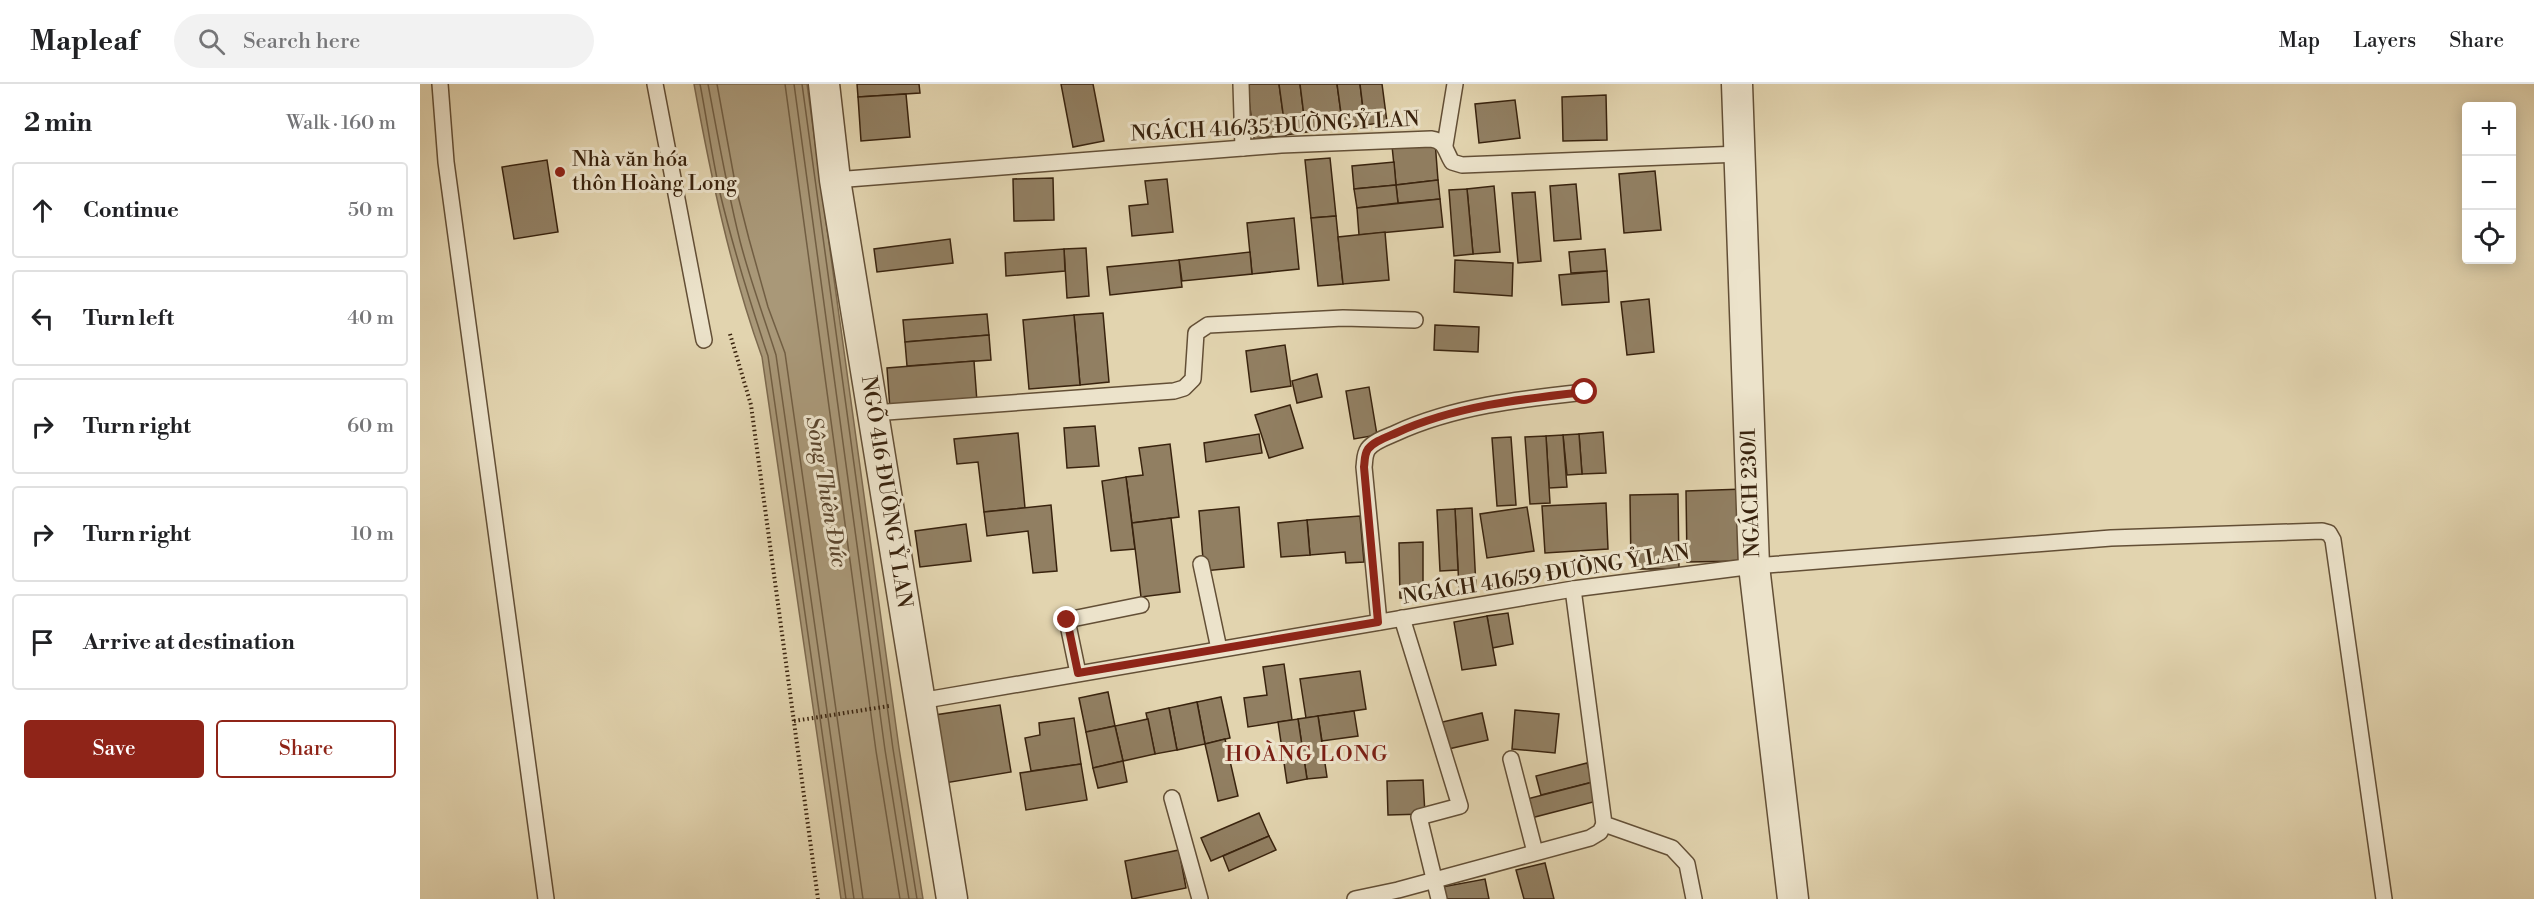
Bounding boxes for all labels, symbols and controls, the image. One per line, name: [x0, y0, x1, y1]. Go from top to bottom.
search box: [174, 14, 594, 68]
text: Mapleaf: [30, 24, 138, 59]
icon: search: [195, 25, 228, 58]
text: Search here: [243, 28, 360, 55]
text: Map: [2279, 28, 2320, 54]
text: Layers: [2353, 28, 2416, 54]
text: Share: [2449, 28, 2504, 54]
map controls: [2462, 102, 2516, 264]
button: +: [2462, 102, 2516, 156]
street label: NGÁCH 416/35 ĐƯỜNG Ỷ LAN: [1130, 103, 1420, 148]
text: 2 min: [24, 107, 92, 139]
text: Walk · 160 m: [286, 111, 396, 136]
place label: Nhà văn hóa thôn Hoàng Long: [572, 147, 737, 197]
button: −: [2462, 156, 2516, 210]
marker: Nhà văn hóa thôn Hoàng Long: [553, 165, 567, 179]
icon: ahead: [26, 194, 59, 227]
text: Continue: [83, 197, 179, 224]
text: 50 m: [348, 198, 394, 223]
button: locate: [2462, 210, 2516, 264]
icon: left: [26, 302, 59, 335]
text: Turn left: [83, 305, 174, 332]
text: 40 m: [347, 306, 394, 331]
street label: NGÕ 416 ĐƯỜNG Ỷ LAN: [855, 374, 920, 610]
route start: [1571, 378, 1597, 404]
icon: right: [26, 410, 59, 443]
text: Turn right: [83, 413, 191, 440]
text: 60 m: [347, 414, 394, 439]
water label: Sông Thiên Đức: [799, 414, 853, 570]
street label: NGÁCH 230/1: [1734, 428, 1766, 558]
icon: right: [26, 518, 59, 551]
text: Turn right: [83, 521, 191, 548]
text: 10 m: [351, 522, 394, 547]
street label: NGÁCH 416/59 ĐƯỜNG Ỷ LAN: [1400, 536, 1692, 611]
route end: [1053, 606, 1079, 632]
icon: arrive: [26, 626, 59, 659]
text: Arrive at destination: [83, 629, 295, 656]
button: Save: [24, 720, 204, 778]
button: Share: [216, 720, 396, 778]
district label: HOÀNG LONG: [1225, 740, 1389, 768]

